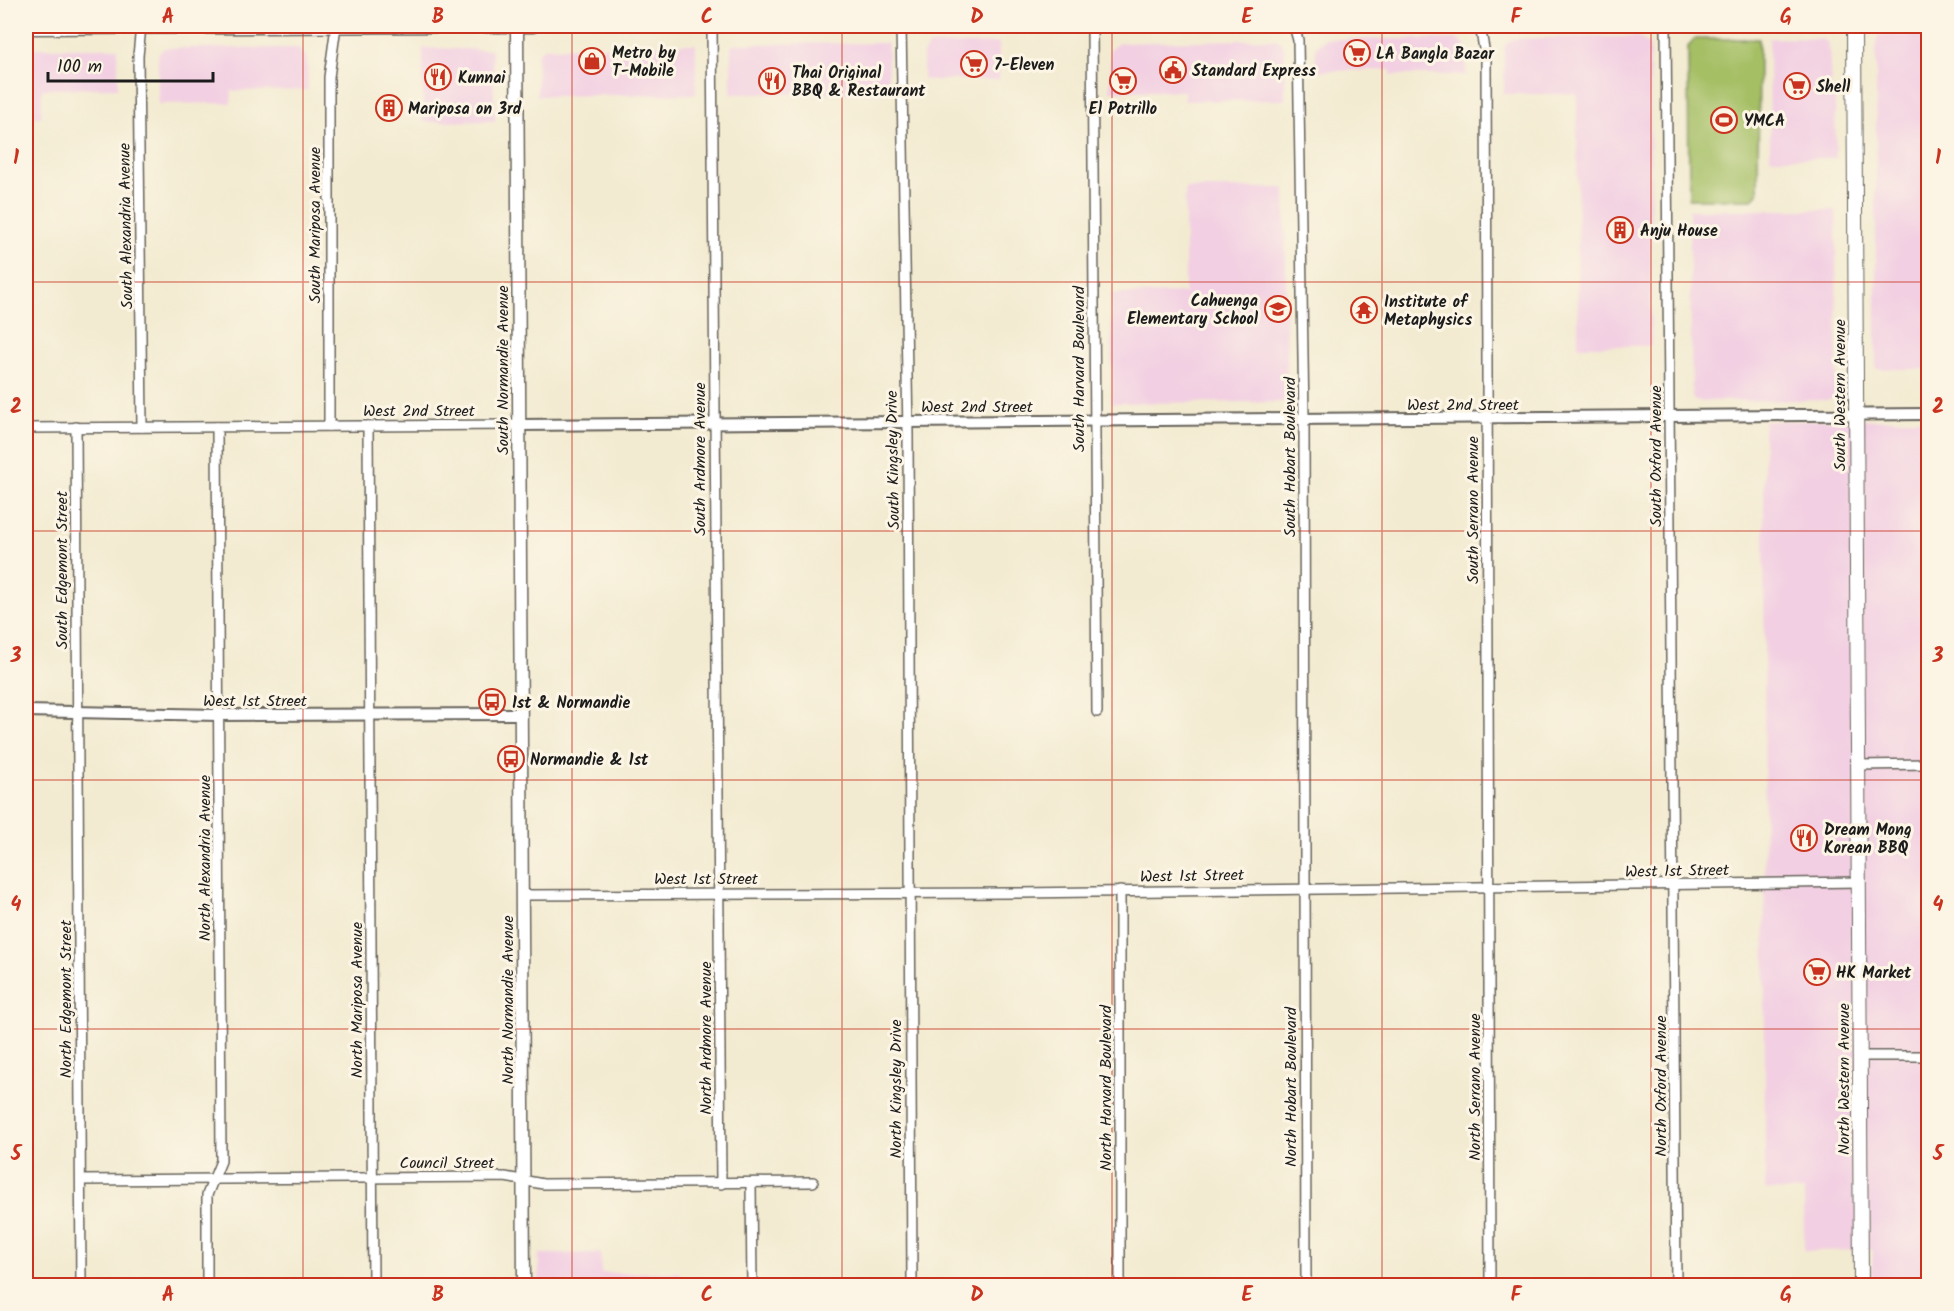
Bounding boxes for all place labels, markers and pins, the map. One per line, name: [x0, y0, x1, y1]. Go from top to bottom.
supermarket icon: LA Bangla Bazar: [1342, 38, 1372, 68]
place label: Metro by T-Mobile: [612, 41, 676, 84]
place label: LA Bangla Bazar: [1376, 42, 1495, 67]
shop icon: Metro by T-Mobile: [577, 46, 607, 76]
supermarket icon: 7-Eleven: [959, 49, 989, 79]
place label: 7-Eleven: [994, 53, 1054, 78]
public building icon: Standard Express: [1158, 55, 1188, 85]
place label: Standard Express: [1192, 59, 1317, 84]
place label: Thai Original BBQ & Restaurant: [792, 61, 926, 104]
restaurant icon: Kunnai: [423, 62, 453, 92]
place label: Kunnai: [458, 66, 506, 91]
restaurant icon: Thai Original BBQ & Restaurant: [757, 66, 787, 96]
supermarket icon: El Potrillo: [1108, 66, 1138, 96]
supermarket icon: Shell: [1782, 71, 1812, 101]
place label: Shell: [1816, 75, 1851, 100]
building icon: Mariposa on 3rd: [374, 93, 404, 123]
place label: Mariposa on 3rd: [408, 97, 522, 122]
place label: El Potrillo: [1089, 97, 1157, 122]
sports icon: YMCA: [1709, 105, 1739, 135]
place label: YMCA: [1744, 109, 1785, 134]
building icon: Anju House: [1605, 215, 1635, 245]
place label: Anju House: [1640, 219, 1718, 244]
place label: Cahuenga Elementary School: [1127, 289, 1259, 332]
place label: Institute of Metaphysics: [1384, 290, 1473, 333]
school or university icon: Cahuenga Elementary School: [1263, 294, 1293, 324]
temple icon: Institute of Metaphysics: [1349, 295, 1379, 325]
bus stop icon: 1st & Normandie: [477, 687, 507, 717]
place label: 1st & Normandie: [512, 691, 631, 716]
bus stop icon: Normandie & 1st: [496, 744, 526, 774]
place label: Normandie & 1st: [530, 748, 649, 773]
place label: Dream Mong Korean BBQ: [1824, 818, 1912, 861]
restaurant icon: Dream Mong Korean BBQ: [1789, 823, 1819, 853]
supermarket icon: HK Market: [1802, 957, 1832, 987]
place label: HK Market: [1836, 961, 1912, 986]

